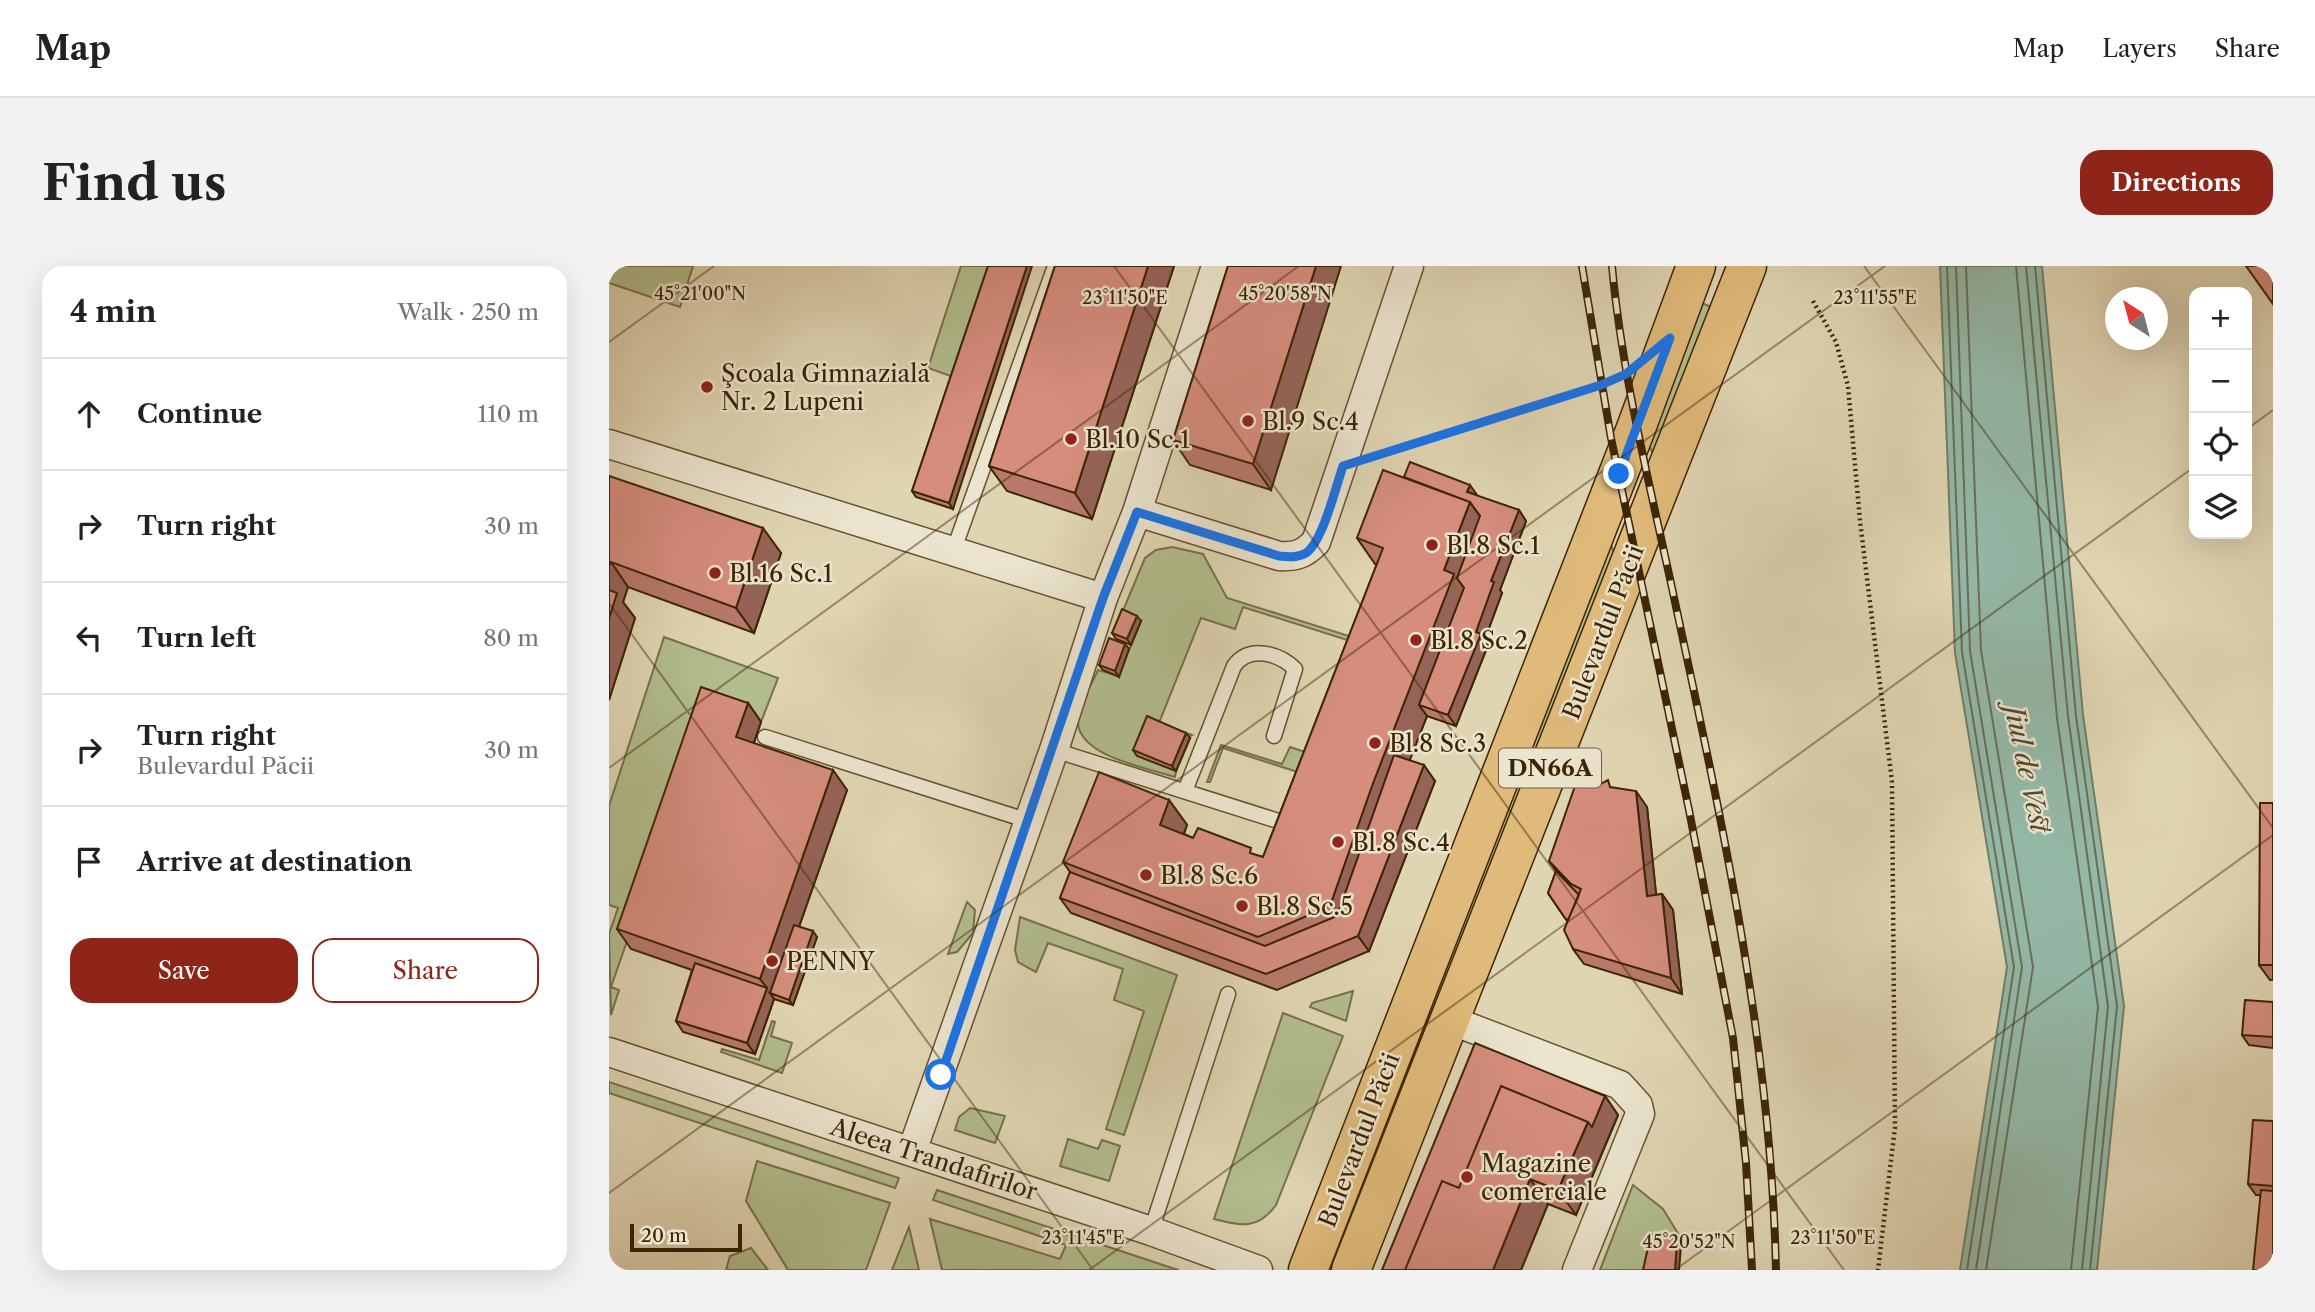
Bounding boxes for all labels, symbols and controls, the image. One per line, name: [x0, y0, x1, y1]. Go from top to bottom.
text: Map: [35, 28, 111, 69]
text: Map: [2013, 34, 2064, 63]
text: Layers: [2102, 34, 2177, 63]
text: Share: [2215, 34, 2280, 63]
button: Directions: [2080, 150, 2273, 215]
text: Find us: [42, 152, 226, 213]
text: 45°21'00"N: [654, 283, 746, 305]
text: 45°20'58"N: [1238, 283, 1332, 305]
text: 23°11'50"E: [1082, 287, 1168, 309]
text: 23°11'55"E: [1833, 287, 1917, 309]
north arrow: [2105, 287, 2168, 350]
map controls: [2189, 287, 2252, 539]
button: +: [2189, 287, 2252, 350]
text: 4 min: [70, 293, 156, 330]
text: Walk · 250 m: [398, 298, 539, 326]
button: −: [2189, 350, 2252, 413]
place label: Şcoala Gimnazială Nr. 2 Lupeni: [721, 359, 930, 416]
marker: Şcoala Gimnazială Nr. 2 Lupeni: [699, 379, 715, 395]
icon: ahead: [70, 395, 108, 433]
text: Continue: [137, 398, 262, 430]
text: 110 m: [478, 400, 539, 428]
place label: Bl.9 Sc.4: [1262, 407, 1359, 436]
marker: Bl.9 Sc.4: [1240, 413, 1256, 429]
button: locate: [2189, 413, 2252, 476]
place label: Bl.10 Sc.1: [1085, 425, 1190, 454]
marker: Bl.10 Sc.1: [1063, 431, 1079, 447]
route end: [1603, 458, 1634, 489]
button: layers: [2189, 476, 2252, 539]
icon: right: [70, 507, 108, 545]
text: Turn right: [137, 510, 276, 542]
text: 30 m: [484, 512, 539, 540]
place label: Bl.8 Sc.1: [1446, 531, 1540, 560]
marker: Bl.8 Sc.1: [1424, 537, 1440, 553]
street label: Bulevardul Păcii: [1556, 541, 1650, 723]
place label: Bl.16 Sc.1: [729, 559, 833, 588]
marker: Bl.16 Sc.1: [707, 565, 723, 581]
icon: left: [70, 619, 108, 657]
text: Turn left: [137, 622, 256, 654]
text: 80 m: [483, 624, 539, 652]
place label: Bl.8 Sc.2: [1430, 626, 1528, 655]
marker: Bl.8 Sc.2: [1408, 632, 1424, 648]
water label: Jiul de Vest: [1996, 695, 2056, 837]
text: Turn right: [137, 720, 276, 752]
place label: Bl.8 Sc.3: [1389, 729, 1486, 758]
icon: right: [70, 731, 108, 769]
marker: Bl.8 Sc.3: [1367, 735, 1383, 751]
text: 30 m: [484, 736, 539, 764]
road number: DN66A: [1499, 748, 1601, 788]
text: Bulevardul Păcii: [137, 752, 314, 780]
place label: Bl.8 Sc.4: [1352, 828, 1450, 857]
marker: Bl.8 Sc.4: [1330, 834, 1346, 850]
icon: arrive: [70, 843, 108, 881]
text: Arrive at destination: [137, 846, 412, 878]
place label: Bl.8 Sc.6: [1160, 861, 1258, 890]
marker: Bl.8 Sc.6: [1138, 867, 1154, 883]
place label: Bl.8 Sc.5: [1256, 892, 1353, 921]
marker: Bl.8 Sc.5: [1234, 898, 1250, 914]
button: Save: [70, 938, 298, 1003]
button: Share: [312, 938, 539, 1003]
place label: PENNY: [786, 947, 876, 976]
marker: PENNY: [764, 953, 780, 969]
street label: Bulevardul Păcii: [1312, 1049, 1406, 1231]
route start: [925, 1059, 956, 1090]
street label: Aleea Trandafirilor: [826, 1112, 1041, 1206]
place label: Magazine comerciale: [1481, 1149, 1607, 1206]
marker: Magazine comerciale: [1459, 1169, 1475, 1185]
scale bar: [630, 1221, 742, 1253]
text: 20 m: [641, 1224, 687, 1247]
text: 23°11'45"E: [1041, 1227, 1125, 1249]
text: 23°11'50"E: [1790, 1227, 1876, 1249]
text: 45°20'52"N: [1642, 1231, 1736, 1253]

